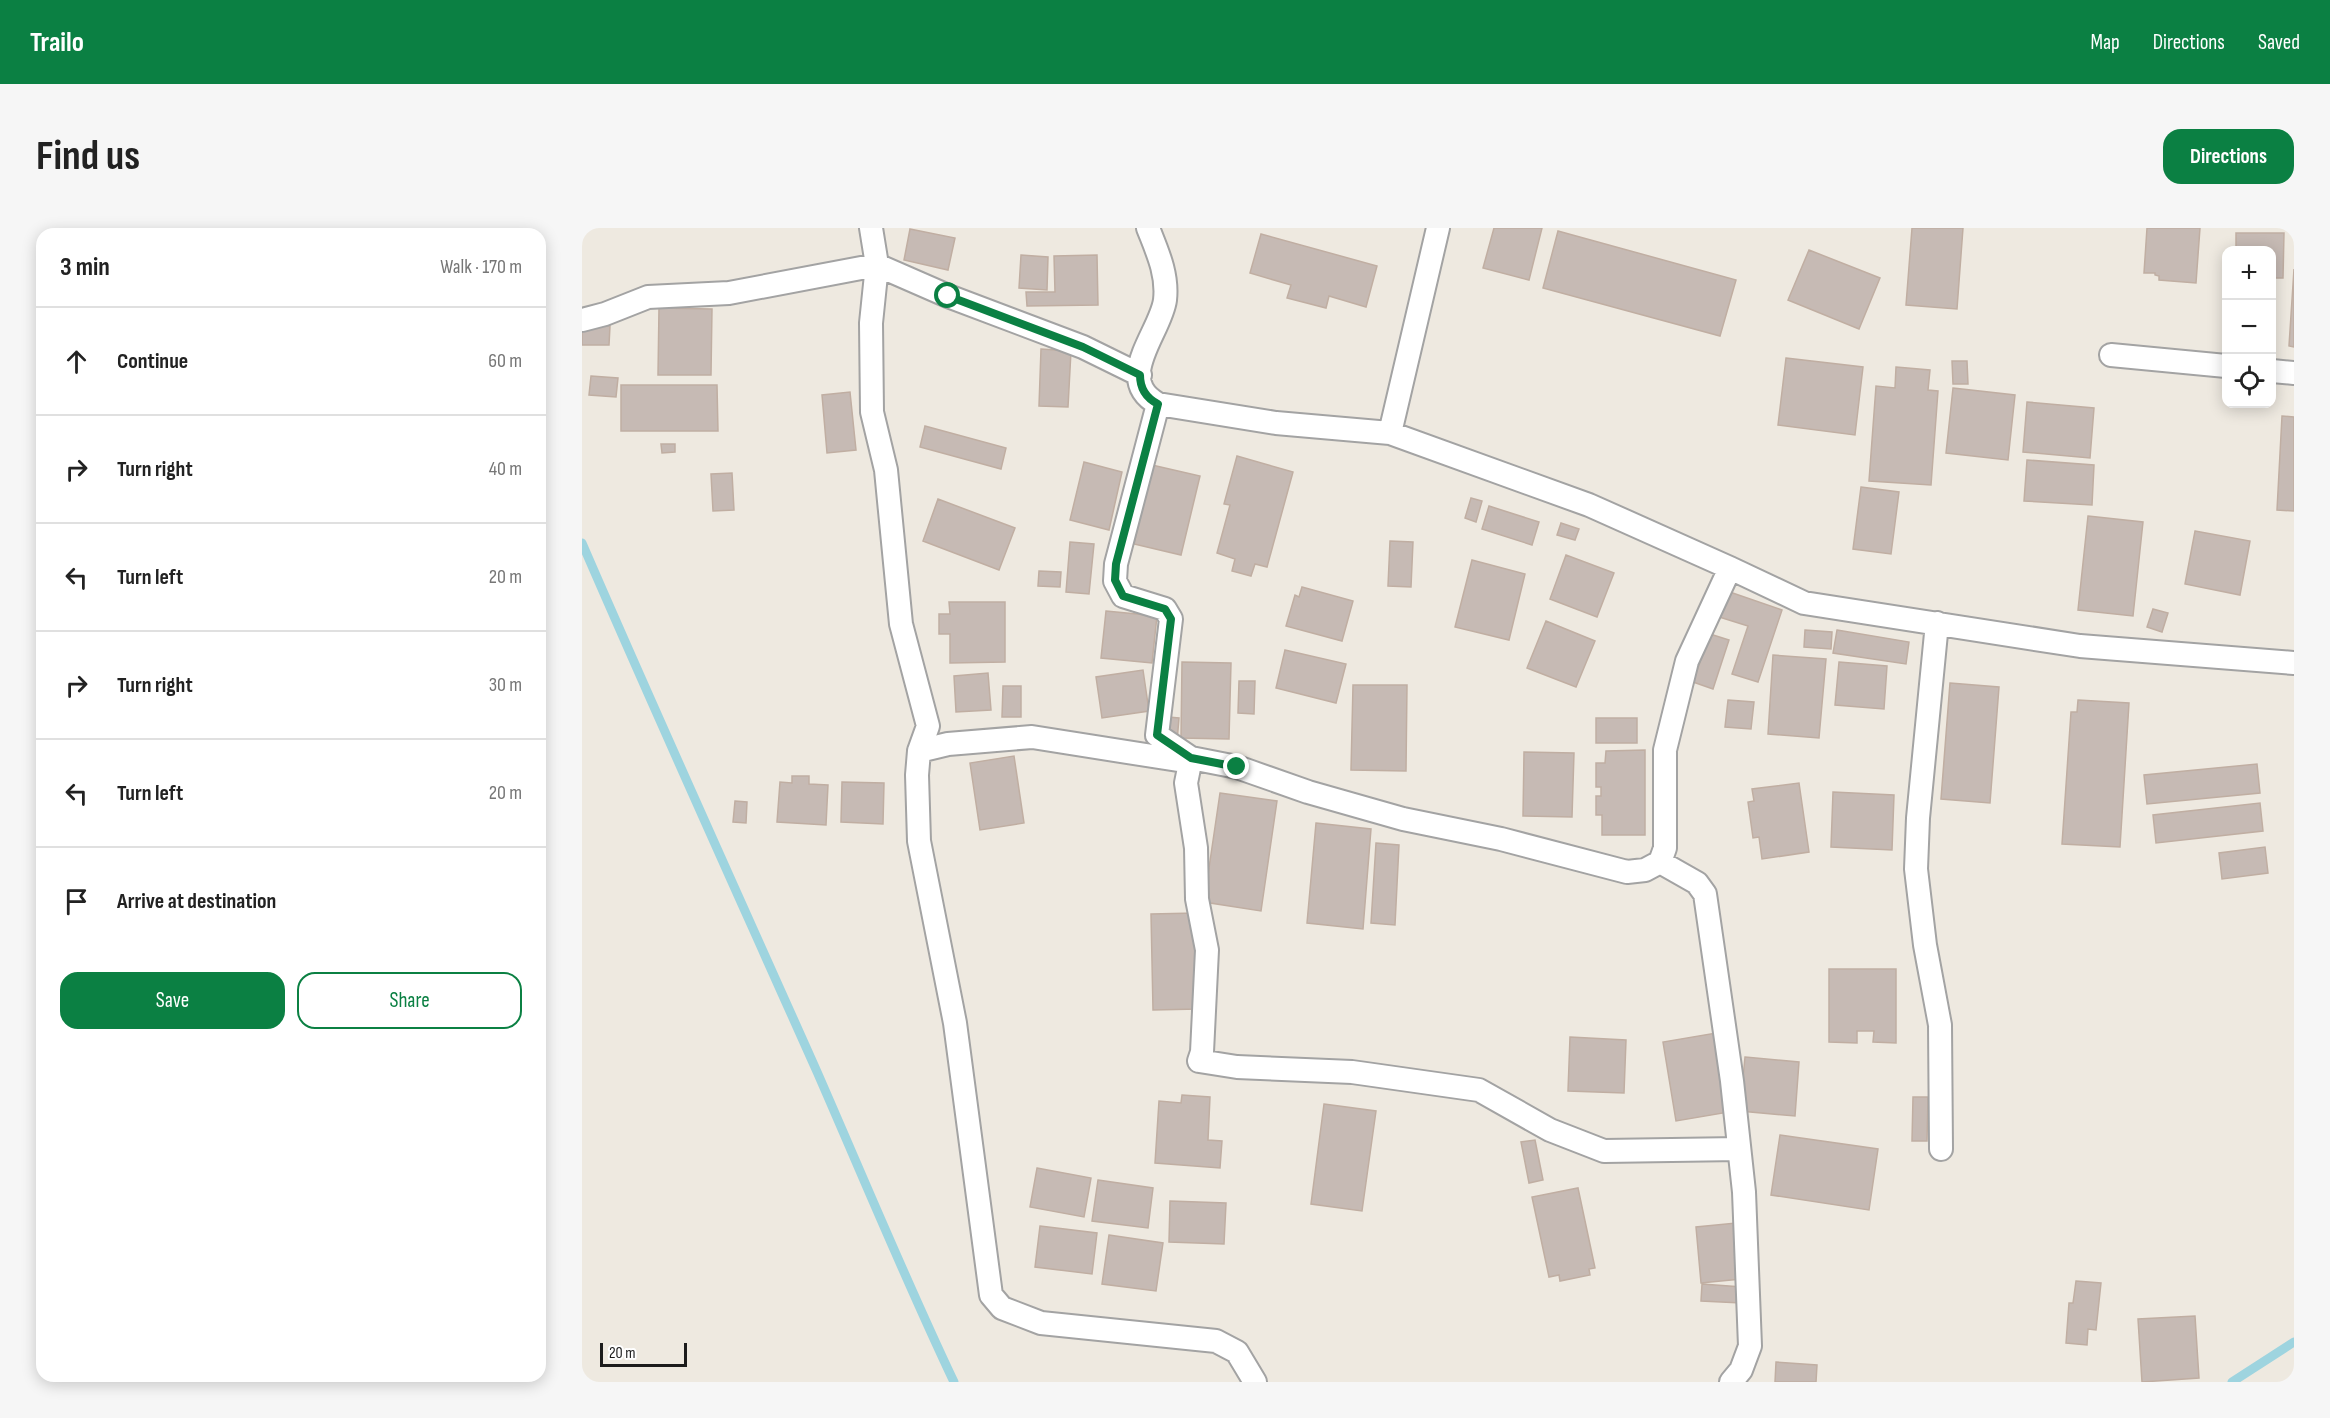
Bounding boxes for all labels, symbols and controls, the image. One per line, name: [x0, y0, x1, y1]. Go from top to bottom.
text: Trailo: [30, 26, 84, 59]
text: Map: [2090, 30, 2120, 55]
text: Directions: [2153, 30, 2225, 55]
text: Saved: [2258, 30, 2300, 55]
button: Directions: [2163, 129, 2294, 184]
text: Find us: [36, 131, 140, 182]
map controls: [2222, 246, 2276, 408]
button: +: [2222, 246, 2276, 300]
text: 3 min: [60, 252, 110, 283]
text: Walk · 170 m: [440, 255, 522, 279]
route start: [934, 282, 960, 308]
button: −: [2222, 300, 2276, 354]
icon: ahead: [60, 345, 93, 378]
text: Continue: [117, 348, 188, 375]
text: 60 m: [488, 349, 522, 373]
button: locate: [2222, 354, 2276, 408]
icon: right: [60, 453, 93, 486]
text: Turn right: [117, 456, 193, 483]
text: 40 m: [489, 457, 522, 481]
icon: left: [60, 561, 93, 594]
text: Turn left: [117, 564, 183, 591]
text: 20 m: [489, 565, 522, 589]
icon: right: [60, 669, 93, 702]
text: Turn right: [117, 672, 193, 699]
text: 30 m: [489, 673, 522, 697]
route end: [1223, 753, 1249, 779]
icon: left: [60, 777, 93, 810]
text: Turn left: [117, 780, 183, 807]
text: 20 m: [489, 781, 522, 805]
icon: arrive: [60, 885, 93, 918]
text: Arrive at destination: [117, 888, 276, 915]
button: Save: [60, 972, 285, 1029]
button: Share: [297, 972, 522, 1029]
scale bar: [600, 1340, 687, 1368]
text: 20 m: [609, 1344, 636, 1363]

